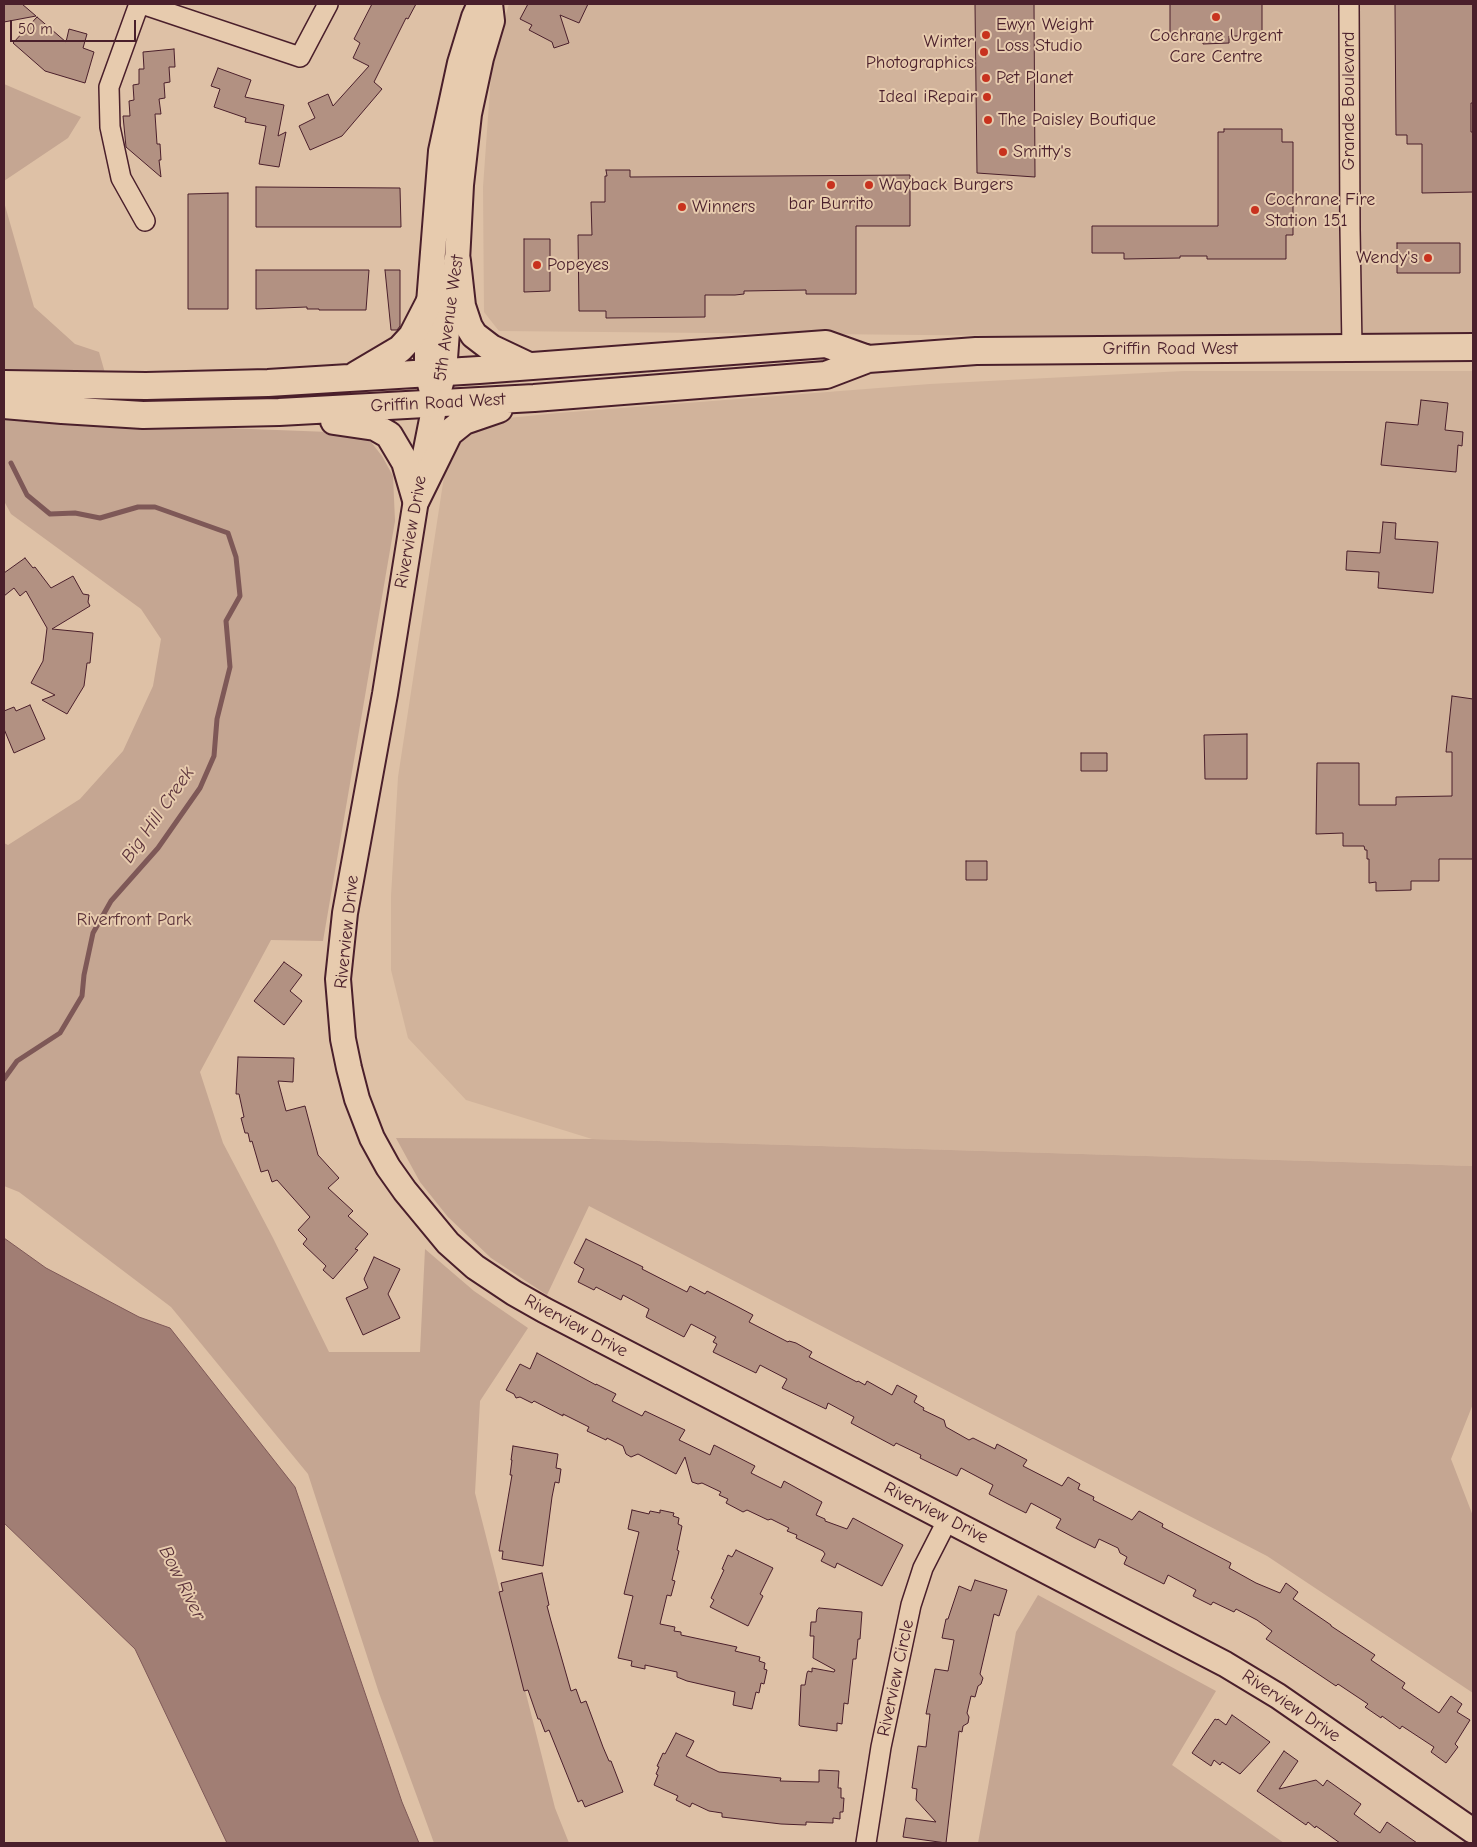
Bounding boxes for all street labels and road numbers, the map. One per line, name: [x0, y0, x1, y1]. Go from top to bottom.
street label: Grande Boulevard: [1338, 32, 1360, 170]
street label: 5th Avenue West: [429, 253, 469, 383]
street label: Griffin Road West: [1102, 338, 1238, 360]
street label: Griffin Road West: [370, 389, 506, 417]
street label: Riverview Drive: [390, 474, 432, 590]
street label: Riverview Drive: [330, 874, 364, 990]
street label: Riverview Drive: [520, 1290, 632, 1362]
street label: Riverview Drive: [880, 1477, 992, 1549]
street label: Riverview Circle: [873, 1618, 919, 1738]
street label: Riverview Drive: [1238, 1665, 1344, 1747]

